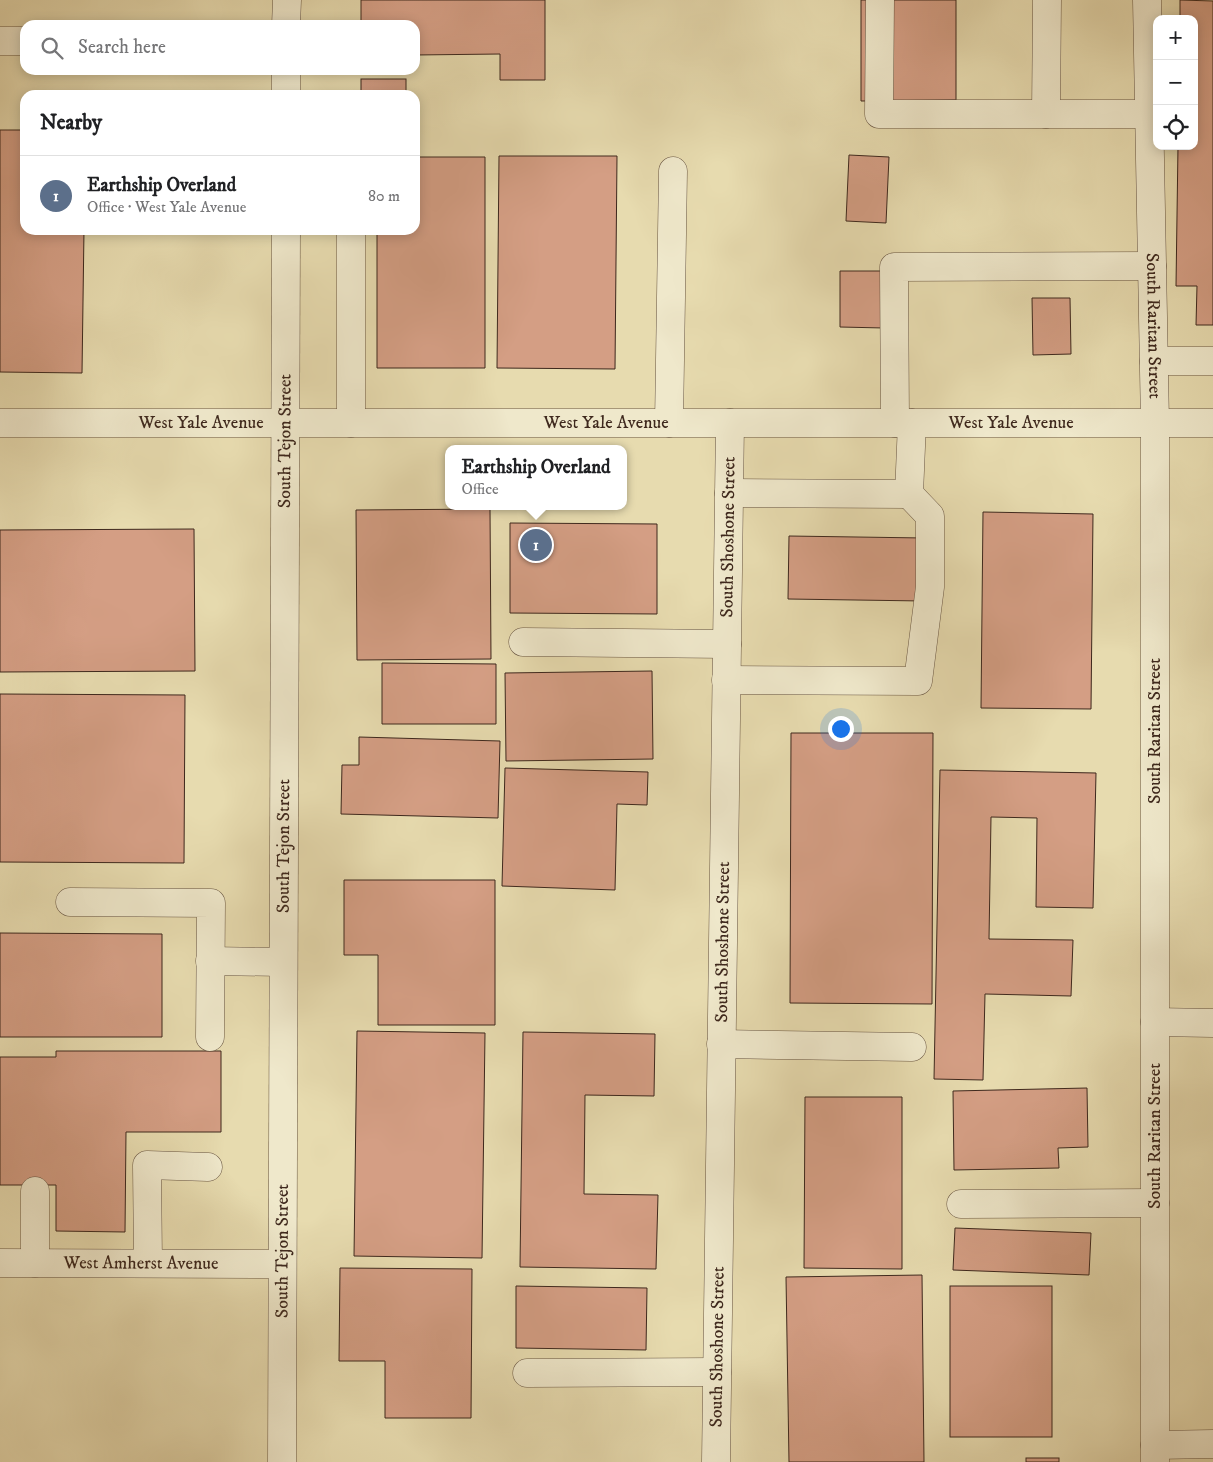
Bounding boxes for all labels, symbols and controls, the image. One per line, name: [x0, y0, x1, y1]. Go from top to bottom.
map controls: [1153, 15, 1198, 150]
button: +: [1153, 15, 1198, 60]
search box: [20, 20, 420, 75]
icon: search: [38, 34, 66, 62]
text: Search here: [78, 36, 166, 59]
button: −: [1153, 60, 1198, 105]
button: locate: [1153, 105, 1198, 150]
text: Nearby: [40, 110, 102, 136]
text: Earthship Overland: [87, 174, 236, 197]
text: 1: [53, 186, 59, 206]
text: 80 m: [368, 186, 400, 206]
text: Office · West Yale Avenue: [87, 197, 246, 217]
street label: South Raritan Street: [1141, 253, 1166, 399]
street label: South Tejon Street: [274, 374, 297, 508]
street label: West Yale Avenue: [137, 412, 264, 434]
street label: West Yale Avenue: [542, 412, 669, 434]
street label: West Yale Avenue: [947, 412, 1074, 434]
popup: [445, 445, 627, 510]
text: Earthship Overland: [461, 456, 611, 479]
street label: South Shoshone Street: [716, 456, 741, 618]
text: Office: [461, 479, 499, 499]
pin: 1: [520, 526, 552, 564]
street label: South Raritan Street: [1144, 658, 1166, 804]
your location: [828, 716, 854, 742]
street label: South Tejon Street: [273, 779, 295, 913]
street label: South Shoshone Street: [711, 861, 735, 1023]
street label: South Raritan Street: [1144, 1063, 1166, 1209]
street label: South Tejon Street: [271, 1184, 294, 1318]
street label: West Amherst Avenue: [63, 1252, 218, 1275]
street label: South Shoshone Street: [705, 1266, 730, 1428]

